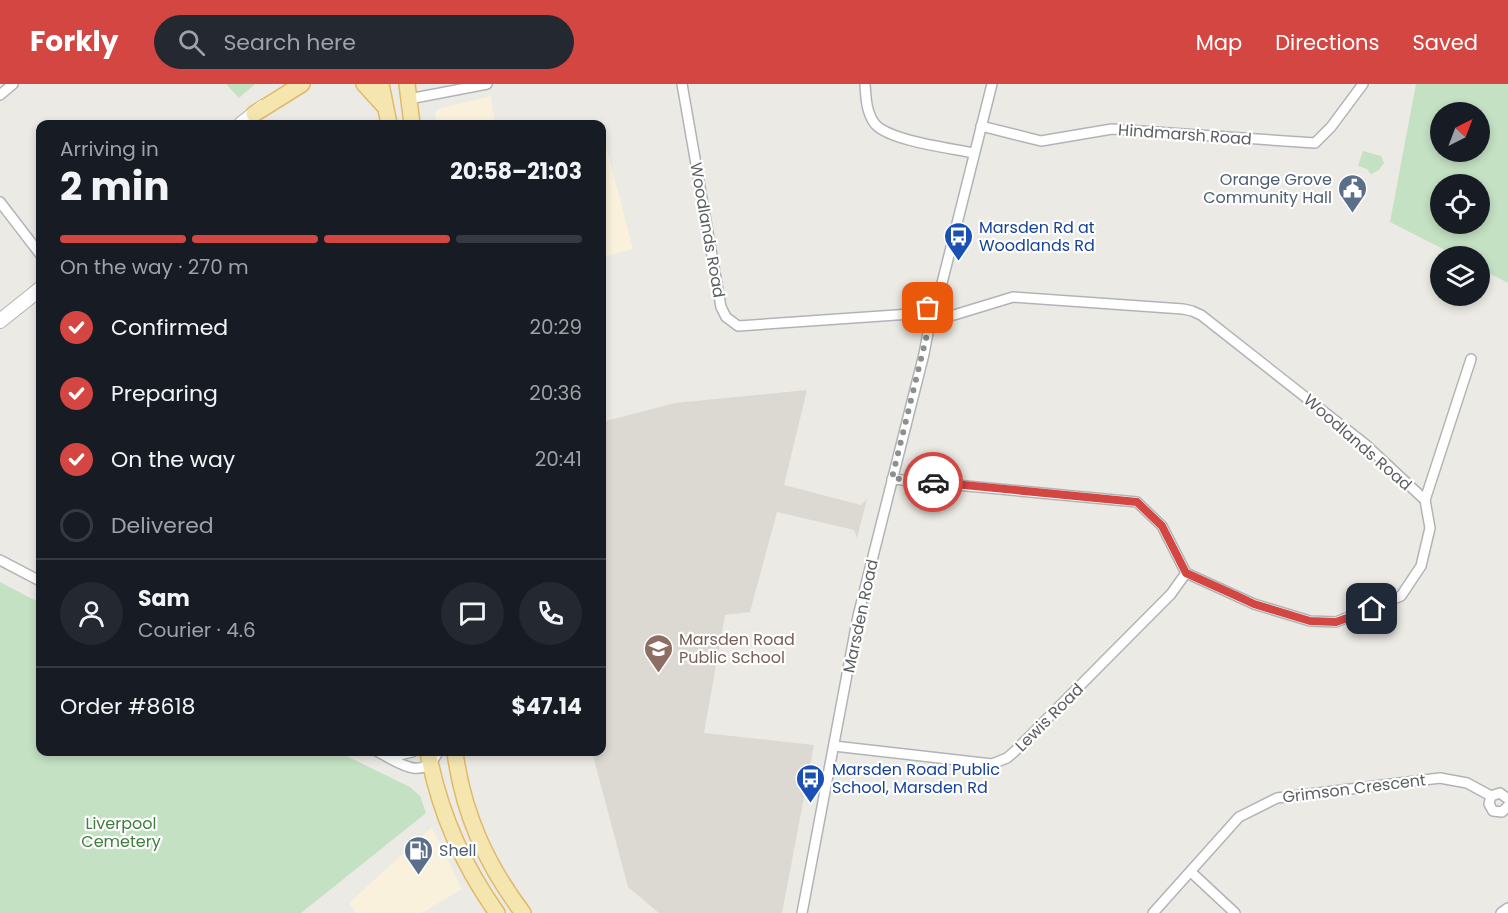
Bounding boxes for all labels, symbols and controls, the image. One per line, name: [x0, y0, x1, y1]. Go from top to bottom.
search box: [154, 15, 574, 69]
text: Forkly: [30, 22, 118, 61]
icon: search: [175, 26, 208, 59]
text: Search here: [223, 27, 356, 58]
text: Map: [1196, 28, 1242, 57]
text: Directions: [1275, 28, 1379, 57]
text: Saved: [1412, 28, 1478, 57]
north arrow: [1430, 102, 1490, 162]
map controls: [1430, 102, 1490, 306]
street label: Hindmarsh Road: [1117, 118, 1253, 151]
text: Arriving in: [60, 135, 159, 163]
text: 20:58–21:03: [450, 156, 582, 187]
text: 2 min: [60, 159, 170, 214]
street label: Woodlands Road: [684, 161, 731, 300]
place label: Orange Grove Community Hall: [1203, 168, 1332, 209]
public building icon: Orange Grove Community Hall: [1337, 172, 1369, 214]
button: locate: [1430, 174, 1490, 234]
place label: Marsden Rd at Woodlands Rd: [979, 216, 1095, 257]
bus stop icon: Marsden Rd at Woodlands Rd: [942, 220, 974, 262]
button: layers: [1430, 246, 1490, 306]
text: On the way · 270 m: [60, 253, 249, 281]
pin: [902, 282, 953, 333]
icon: bag: [911, 291, 944, 324]
icon: check: [60, 311, 93, 344]
text: Confirmed: [111, 312, 228, 343]
text: 20:29: [530, 313, 582, 341]
icon: check: [60, 377, 93, 410]
text: Preparing: [111, 378, 218, 409]
text: 20:36: [529, 379, 582, 407]
street label: Woodlands Road: [1298, 389, 1417, 496]
icon: check: [60, 443, 93, 476]
text: On the way: [111, 444, 235, 475]
text: 20:41: [535, 445, 582, 473]
courier: [903, 452, 963, 512]
icon: car: [917, 466, 950, 499]
text: Delivered: [111, 510, 214, 541]
street label: Marsden Road: [837, 557, 884, 675]
button: person: [60, 582, 123, 645]
button: chat: [441, 582, 504, 645]
button: phone: [519, 582, 582, 645]
text: Sam: [138, 583, 190, 614]
pin: [1346, 583, 1397, 634]
icon: home: [1355, 592, 1388, 625]
text: Courier · 4.6: [138, 616, 256, 644]
place label: Marsden Road Public School: [679, 628, 795, 669]
school or university icon: Marsden Road Public School: [642, 632, 674, 674]
street label: Lewis Road: [1010, 678, 1089, 757]
text: Order #8618: [60, 691, 195, 722]
text: $47.14: [511, 691, 582, 722]
place label: Marsden Road Public School, Marsden Rd: [832, 758, 1000, 799]
bus stop icon: Marsden Road Public School, Marsden Rd: [795, 762, 827, 804]
street label: Grimson Crescent: [1281, 768, 1427, 809]
park label: Liverpool Cemetery: [81, 812, 161, 853]
fuel station icon: Shell: [402, 834, 434, 876]
place label: Shell: [439, 839, 476, 862]

